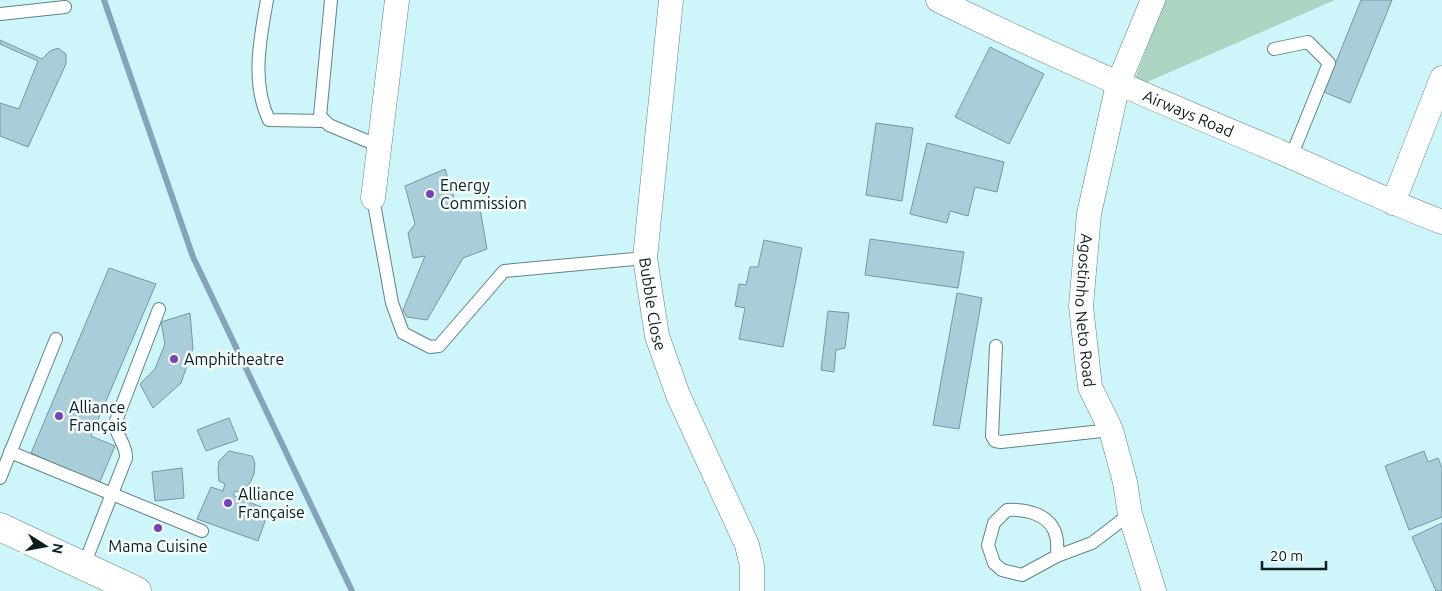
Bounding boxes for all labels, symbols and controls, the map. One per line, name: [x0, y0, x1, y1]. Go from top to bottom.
street label: Airways Road: [1141, 86, 1237, 140]
place label: Energy Commission: [440, 176, 527, 212]
marker: Energy Commission: [424, 188, 436, 200]
street label: Agostinho Neto Road: [1072, 233, 1099, 388]
street label: Bubble Close: [636, 256, 670, 353]
place label: Amphitheatre: [184, 350, 284, 368]
marker: Amphitheatre: [168, 353, 180, 365]
place label: Alliance Français: [69, 398, 127, 434]
marker: Alliance Français: [53, 410, 65, 422]
place label: Alliance Française: [238, 485, 305, 521]
marker: Alliance Française: [222, 497, 234, 509]
north arrow: [20, 521, 70, 571]
marker: Mama Cuisine: [152, 522, 164, 534]
place label: Mama Cuisine: [108, 537, 208, 555]
scale bar: [1262, 538, 1326, 570]
text: N: [49, 542, 67, 555]
text: 20 m: [1270, 547, 1303, 564]

